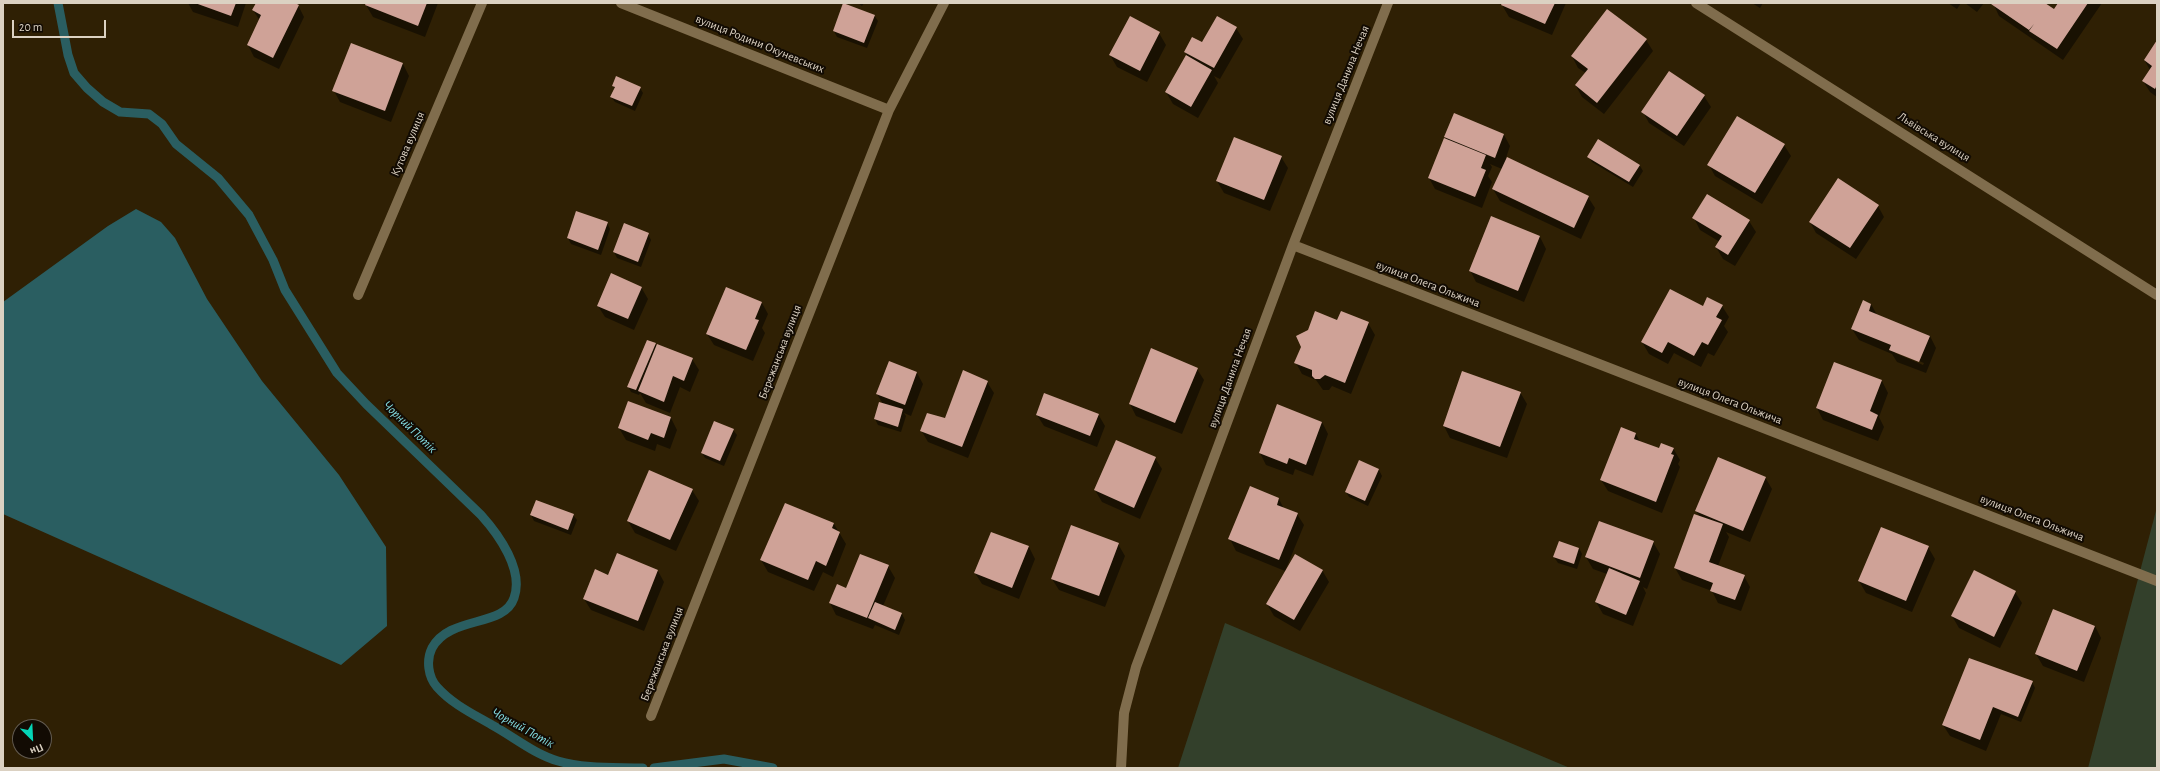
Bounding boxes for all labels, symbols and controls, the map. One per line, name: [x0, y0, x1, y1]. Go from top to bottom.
scale bar: [14, 12, 108, 38]
street label: вулиця Родини Окуневських: [693, 12, 827, 76]
text: 20 m: [19, 21, 42, 33]
street label: вулиця Данила Нечая: [1320, 23, 1372, 127]
street label: Львівська вулиця: [1895, 109, 1973, 165]
street label: Кутова вулиця: [388, 110, 428, 178]
street label: вулиця Олега Ольжича: [1374, 258, 1482, 310]
street label: Бережанська вулиця: [755, 303, 805, 401]
street label: вулиця Данила Нечая: [1205, 326, 1255, 430]
street label: вулиця Олега Ольжича: [1676, 375, 1784, 427]
water label: Чорний Потік: [380, 398, 440, 456]
street label: вулиця Олега Ольжича: [1978, 492, 2086, 544]
street label: Бережанська вулиця: [637, 605, 687, 703]
water label: Чорний Потік: [489, 705, 557, 751]
north arrow: [12, 719, 52, 759]
text: Пн: [28, 742, 45, 757]

